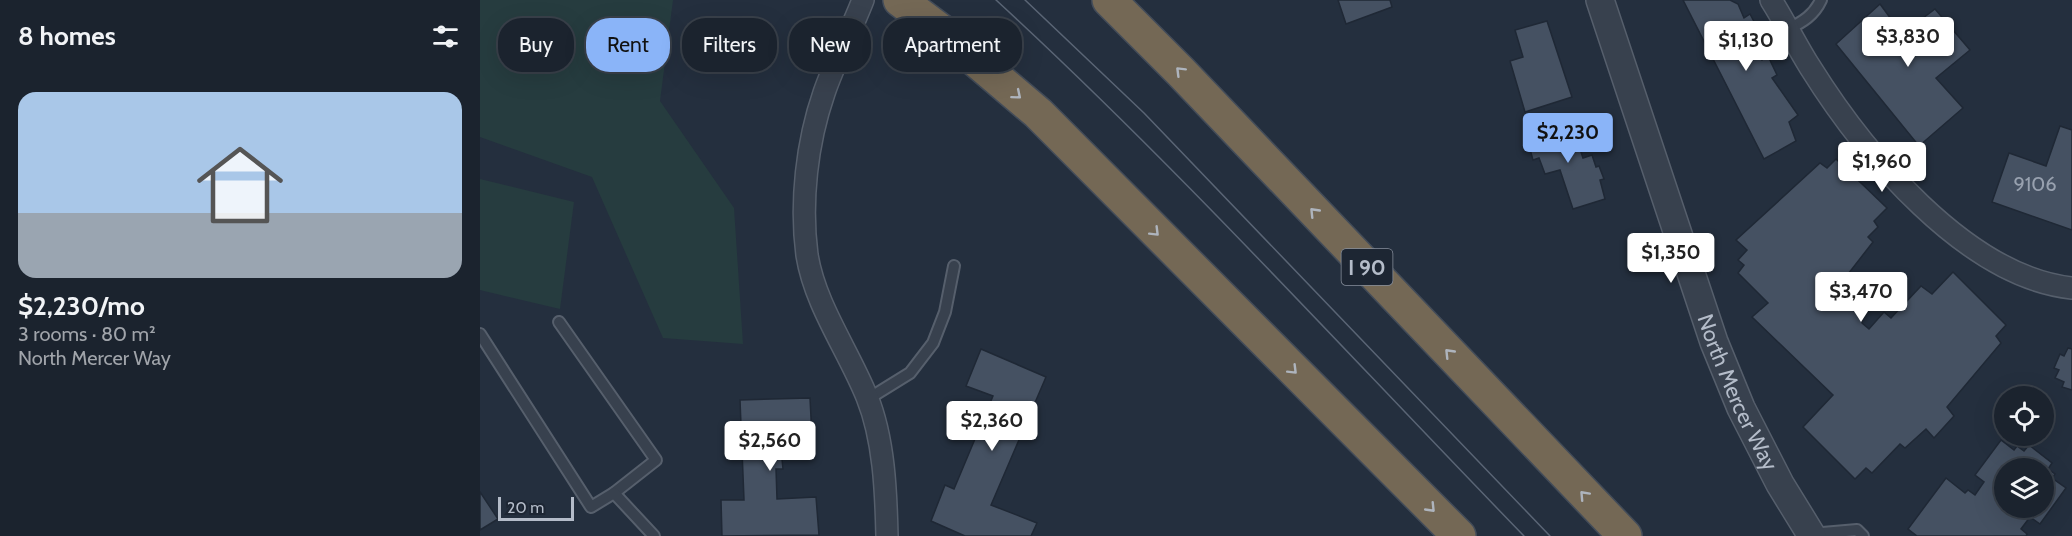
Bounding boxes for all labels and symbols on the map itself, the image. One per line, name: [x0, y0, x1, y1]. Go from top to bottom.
pin: $3,830: [1859, 17, 1957, 68]
pin: $1,130: [1697, 21, 1795, 72]
one-way arrow: [1176, 68, 1187, 78]
one-way arrow: [1010, 88, 1021, 99]
pin: $2,230: [1519, 113, 1617, 164]
pin: $1,960: [1833, 142, 1931, 193]
house number: 9106: [2013, 172, 2057, 196]
one-way arrow: [1311, 209, 1322, 220]
one-way arrow: [1148, 226, 1159, 236]
pin: $1,350: [1622, 233, 1720, 284]
road number: I 90: [1342, 249, 1392, 285]
pin: $3,470: [1812, 272, 1910, 323]
street label: North Mercer Way: [1692, 311, 1784, 475]
one-way arrow: [1446, 350, 1457, 361]
one-way arrow: [1286, 362, 1297, 373]
pin: $2,360: [943, 401, 1041, 452]
pin: $2,560: [721, 421, 819, 472]
one-way arrow: [1580, 491, 1591, 502]
scale bar: [498, 494, 574, 522]
one-way arrow: [1424, 500, 1435, 511]

